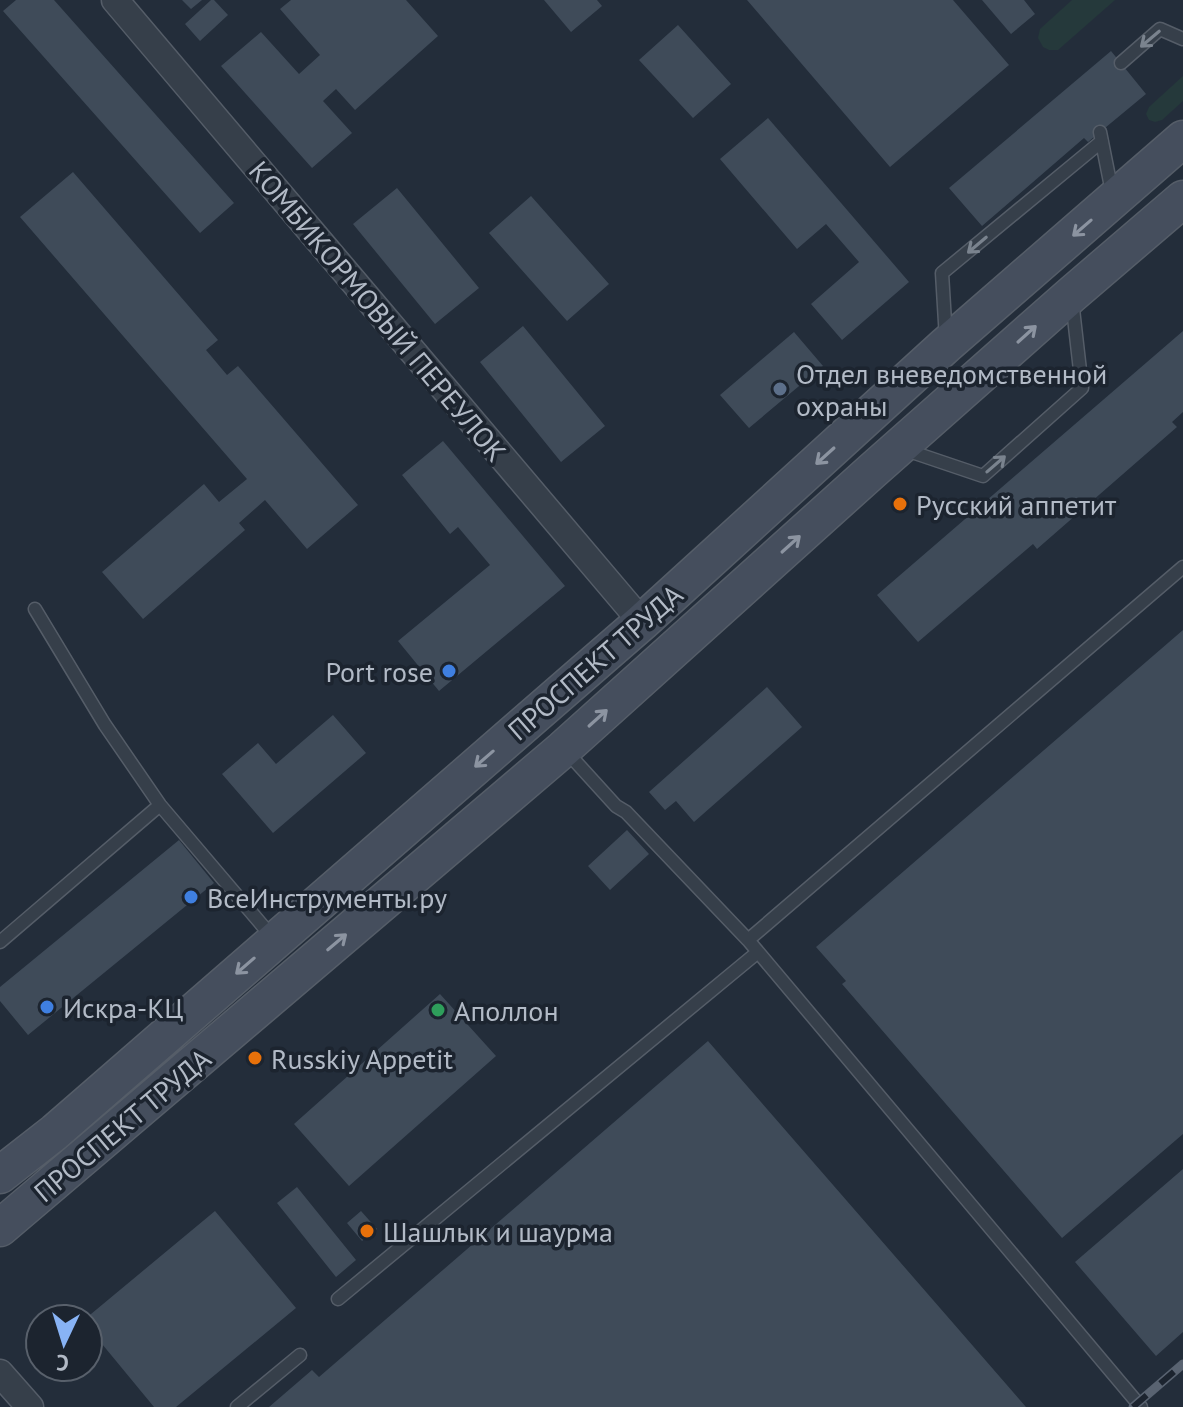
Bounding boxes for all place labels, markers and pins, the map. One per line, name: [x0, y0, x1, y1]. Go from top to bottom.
place label: Отдел вневедомственной охраны: [796, 355, 1107, 424]
marker: Отдел вневедомственной охраны: [771, 380, 789, 398]
place label: Русский аппетит: [916, 486, 1117, 523]
marker: Русский аппетит: [891, 495, 909, 513]
place label: Port rose: [325, 653, 433, 690]
marker: Port rose: [440, 662, 458, 680]
place label: ВсеИнструменты.ру: [207, 879, 447, 916]
marker: ВсеИнструменты.ру: [182, 888, 200, 906]
place label: Искра-КЦ: [63, 989, 184, 1026]
place label: Аполлон: [454, 992, 559, 1029]
marker: Искра-КЦ: [38, 998, 56, 1016]
marker: Аполлон: [429, 1001, 447, 1019]
place label: Russkiy Appetit: [271, 1040, 453, 1077]
marker: Russkiy Appetit: [246, 1049, 264, 1067]
place label: Шашлык и шаурма: [383, 1213, 613, 1250]
marker: Шашлык и шаурма: [358, 1222, 376, 1240]

